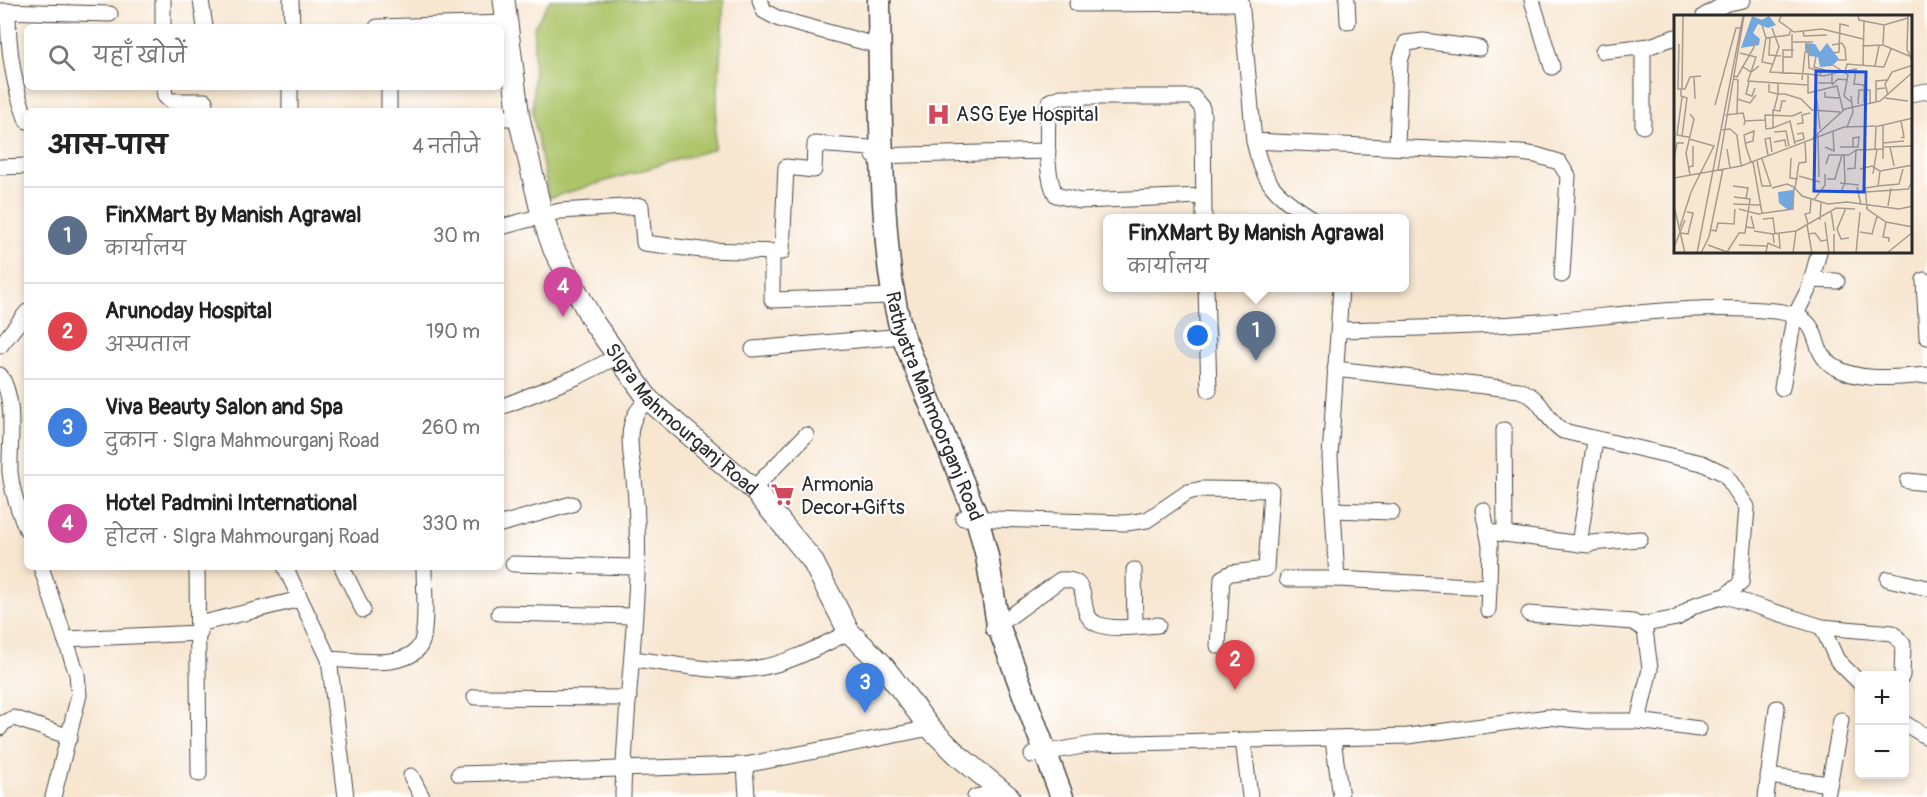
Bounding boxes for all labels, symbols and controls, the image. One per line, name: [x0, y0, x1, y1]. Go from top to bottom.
inset map: [1674, 15, 1912, 254]
search box: [24, 24, 504, 90]
icon: search: [45, 41, 78, 74]
text: यहाँ खोजें: [93, 42, 187, 70]
hospital icon: ASG Eye Hospital: [925, 101, 951, 127]
place label: ASG Eye Hospital: [956, 102, 1099, 127]
text: आस-पास: [48, 130, 167, 162]
text: 4 नतीजे: [412, 134, 480, 159]
text: FinXMart By Manish Agrawal: [105, 201, 362, 229]
popup: [1103, 214, 1409, 292]
text: FinXMart By Manish Agrawal: [1128, 219, 1384, 247]
text: 1: [64, 223, 71, 248]
text: 30 m: [433, 223, 480, 248]
text: कार्यालय: [105, 236, 186, 261]
text: कार्यालय: [1128, 254, 1209, 279]
pin: 4: [544, 268, 582, 317]
street label: Rathyatra Mahmoorganj Road: [881, 289, 989, 524]
text: Arunoday Hospital: [105, 297, 272, 325]
pin: 1: [1236, 312, 1276, 361]
text: 2: [62, 319, 73, 344]
text: 190 m: [426, 319, 480, 344]
your location: [1183, 321, 1212, 350]
text: अस्पताल: [105, 332, 190, 357]
street label: SIgra Mahmourganj Road: [600, 338, 764, 501]
text: Viva Beauty Salon and Spa: [105, 393, 343, 421]
text: 3: [62, 415, 73, 440]
text: 260 m: [421, 415, 480, 440]
text: दुकान · SIgra Mahmourganj Road: [105, 428, 380, 453]
place label: Armonia Decor+Gifts: [801, 472, 905, 520]
supermarket icon: Armonia Decor+Gifts: [770, 482, 796, 508]
text: Hotel Padmini International: [105, 489, 357, 517]
text: 4: [62, 511, 73, 536]
text: 330 m: [422, 511, 480, 536]
text: होटल · SIgra Mahmourganj Road: [105, 524, 380, 549]
pin: 2: [1216, 640, 1254, 690]
pin: 3: [846, 664, 884, 713]
map controls: [1855, 671, 1909, 779]
button: +: [1855, 671, 1909, 725]
button: −: [1855, 725, 1909, 779]

